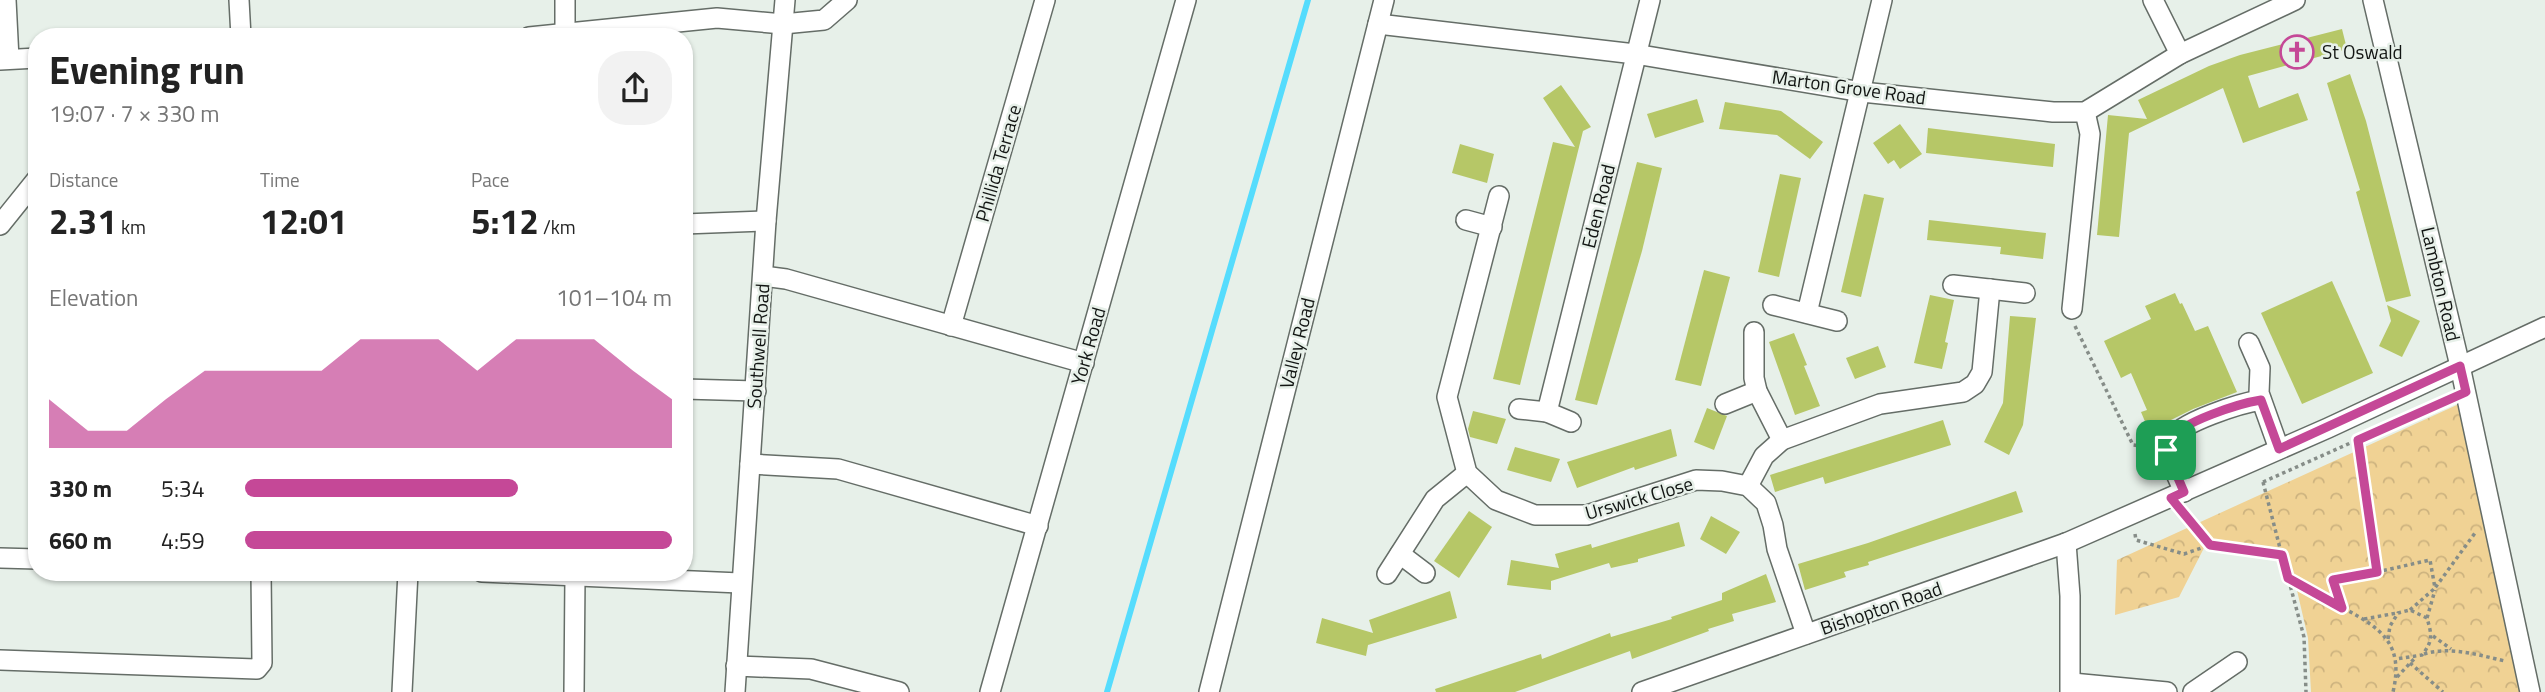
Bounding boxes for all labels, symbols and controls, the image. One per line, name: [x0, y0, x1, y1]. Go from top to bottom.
church icon: St Oswald: [2278, 33, 2316, 71]
place label: St Oswald: [2322, 37, 2403, 66]
text: Evening run: [49, 41, 245, 99]
button: share: [598, 51, 672, 125]
street label: Marton Grove Road: [1770, 61, 1928, 112]
text: 19:07 · 7 × 330 m: [49, 96, 219, 131]
street label: Phillida Terrace: [967, 101, 1028, 225]
street label: Eden Road: [1573, 161, 1622, 251]
text: Distance: [49, 165, 118, 194]
text: Time: [260, 165, 300, 194]
text: Pace: [471, 165, 509, 194]
text: 2.31: [49, 194, 117, 248]
text: 12:01: [260, 194, 347, 248]
text: 5:12: [471, 194, 539, 248]
text: km: [117, 212, 146, 241]
text: /km: [539, 212, 576, 241]
street label: Lambton Road: [2414, 224, 2469, 344]
text: Elevation: [49, 280, 138, 315]
text: 101–104 m: [556, 280, 672, 315]
street label: Southwell Road: [739, 282, 776, 409]
street label: Valley Road: [1271, 294, 1322, 391]
street label: York Road: [1063, 303, 1112, 388]
pin: [2136, 420, 2196, 480]
icon: arrive: [2147, 431, 2185, 469]
street label: Urswick Close: [1582, 468, 1696, 527]
text: 330 m: [49, 471, 112, 506]
text: 5:34: [161, 471, 205, 506]
text: 660 m: [49, 523, 112, 558]
text: 4:59: [161, 523, 205, 558]
street label: Bishopton Road: [1816, 573, 1946, 642]

